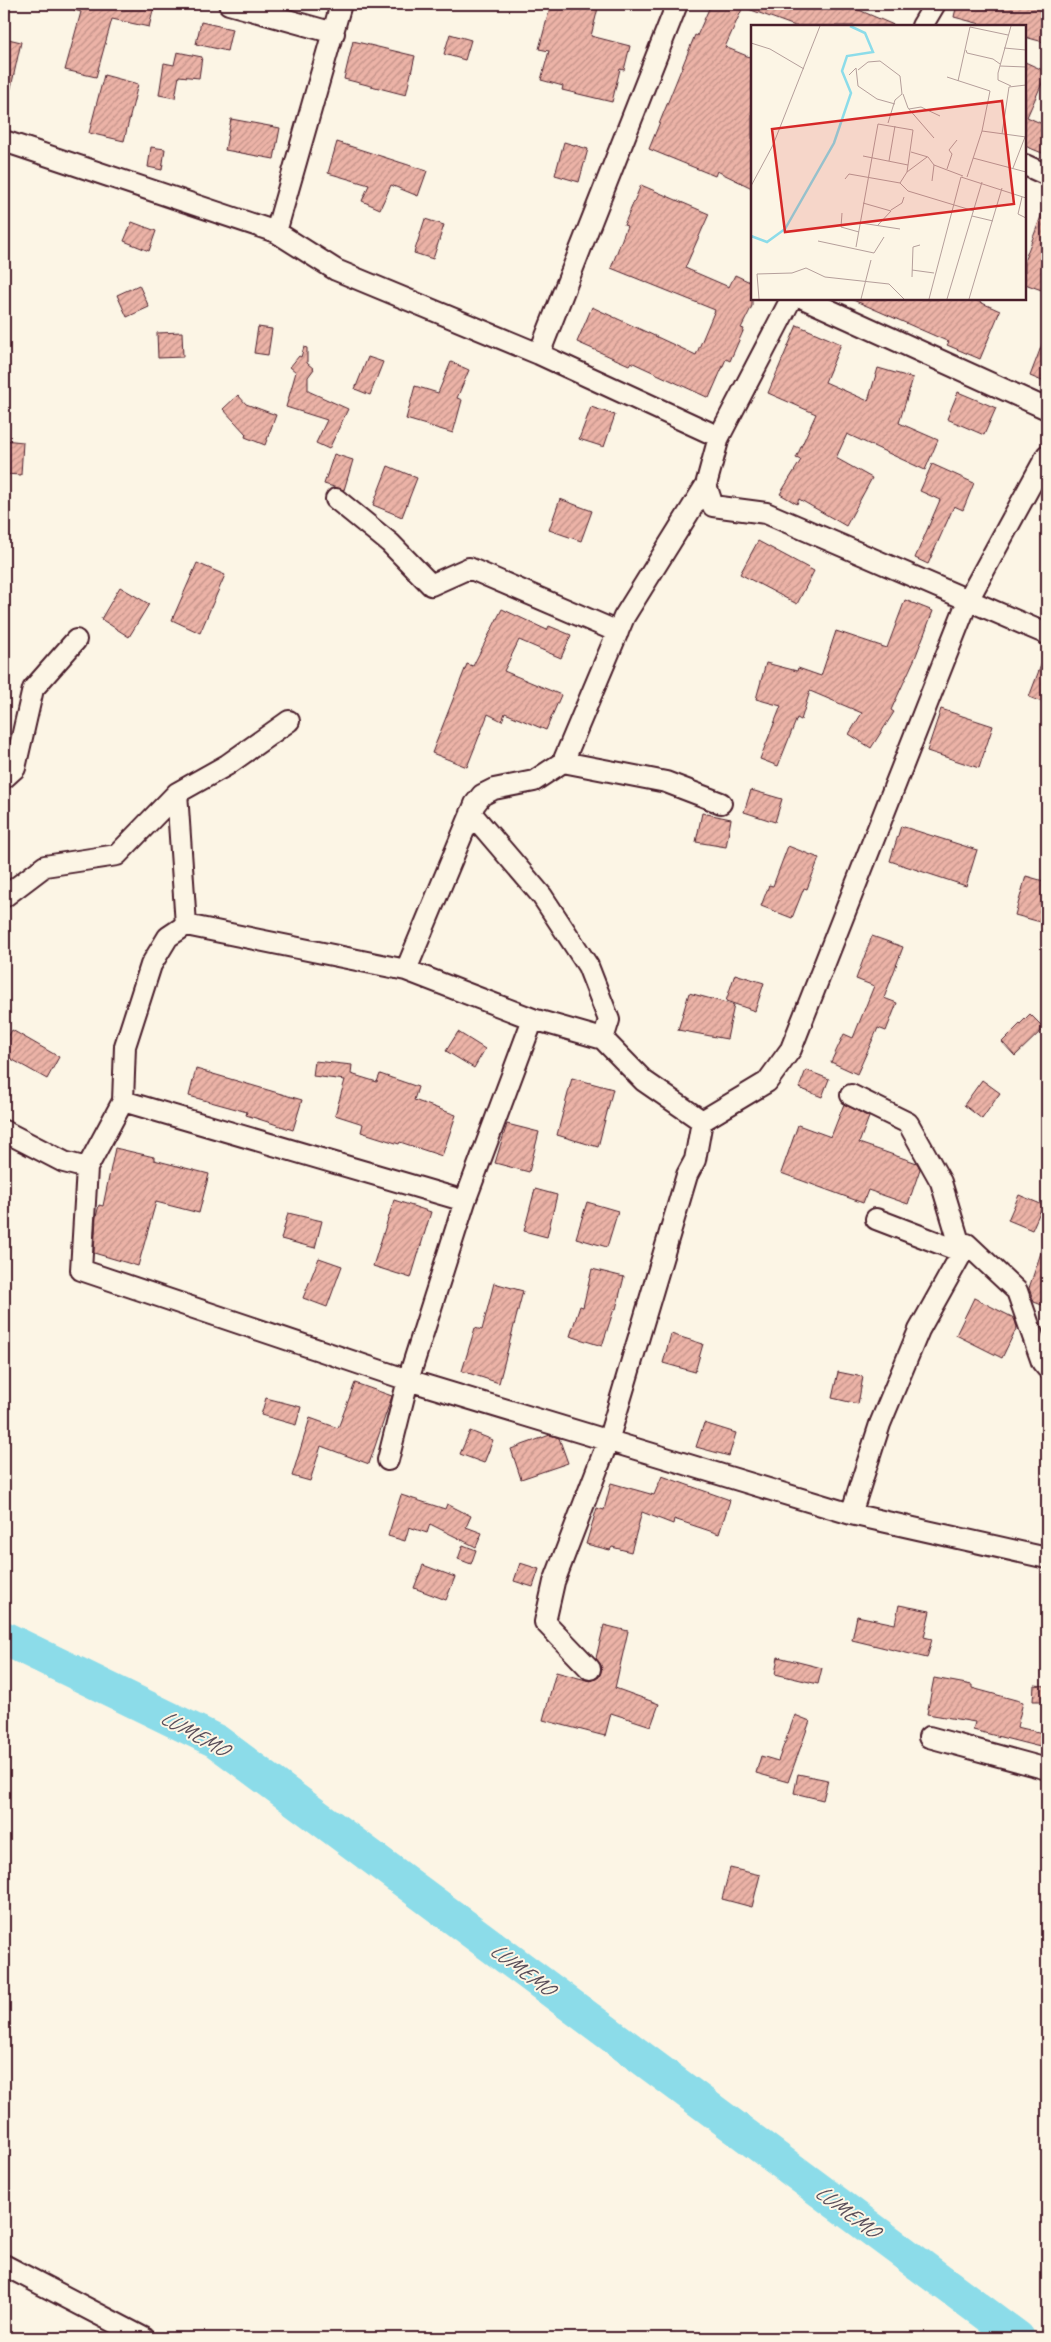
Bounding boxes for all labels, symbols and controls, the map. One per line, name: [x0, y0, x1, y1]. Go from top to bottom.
inset map: [751, 25, 1026, 300]
water label: LUMEMO: [155, 1703, 237, 1765]
water label: LUMEMO: [485, 1936, 563, 2005]
water label: LUMEMO: [810, 2178, 888, 2247]

